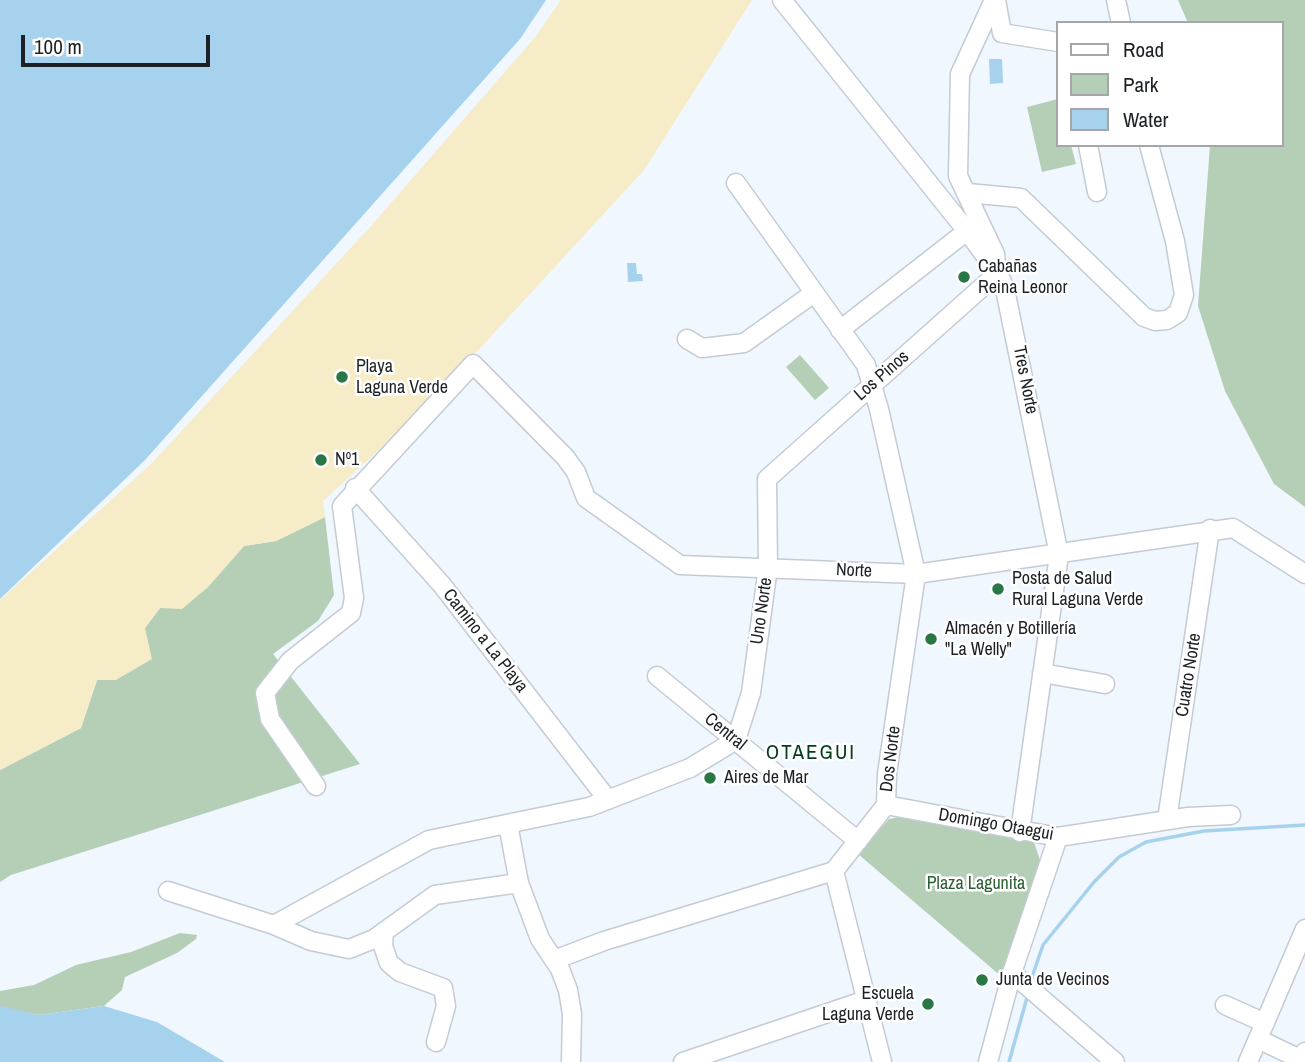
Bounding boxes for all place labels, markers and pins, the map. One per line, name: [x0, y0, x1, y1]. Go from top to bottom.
place label: Cabañas Reina Leonor: [978, 256, 1067, 298]
marker: Cabañas Reina Leonor: [956, 269, 972, 285]
place label: Playa Laguna Verde: [356, 356, 448, 398]
marker: Playa Laguna Verde: [334, 369, 350, 385]
place label: Nº1: [335, 449, 359, 471]
marker: Nº1: [313, 452, 329, 468]
place label: Posta de Salud Rural Laguna Verde: [1012, 568, 1143, 610]
marker: Posta de Salud Rural Laguna Verde: [990, 581, 1006, 597]
place label: Almacén y Botillería "La Welly": [945, 618, 1076, 660]
marker: Almacén y Botillería "La Welly": [923, 631, 939, 647]
place label: Aires de Mar: [724, 767, 808, 789]
marker: Aires de Mar: [702, 770, 718, 786]
place label: Junta de Vecinos: [996, 969, 1109, 991]
marker: Junta de Vecinos: [974, 972, 990, 988]
place label: Escuela Laguna Verde: [822, 983, 914, 1026]
marker: Escuela Laguna Verde: [920, 996, 936, 1012]

